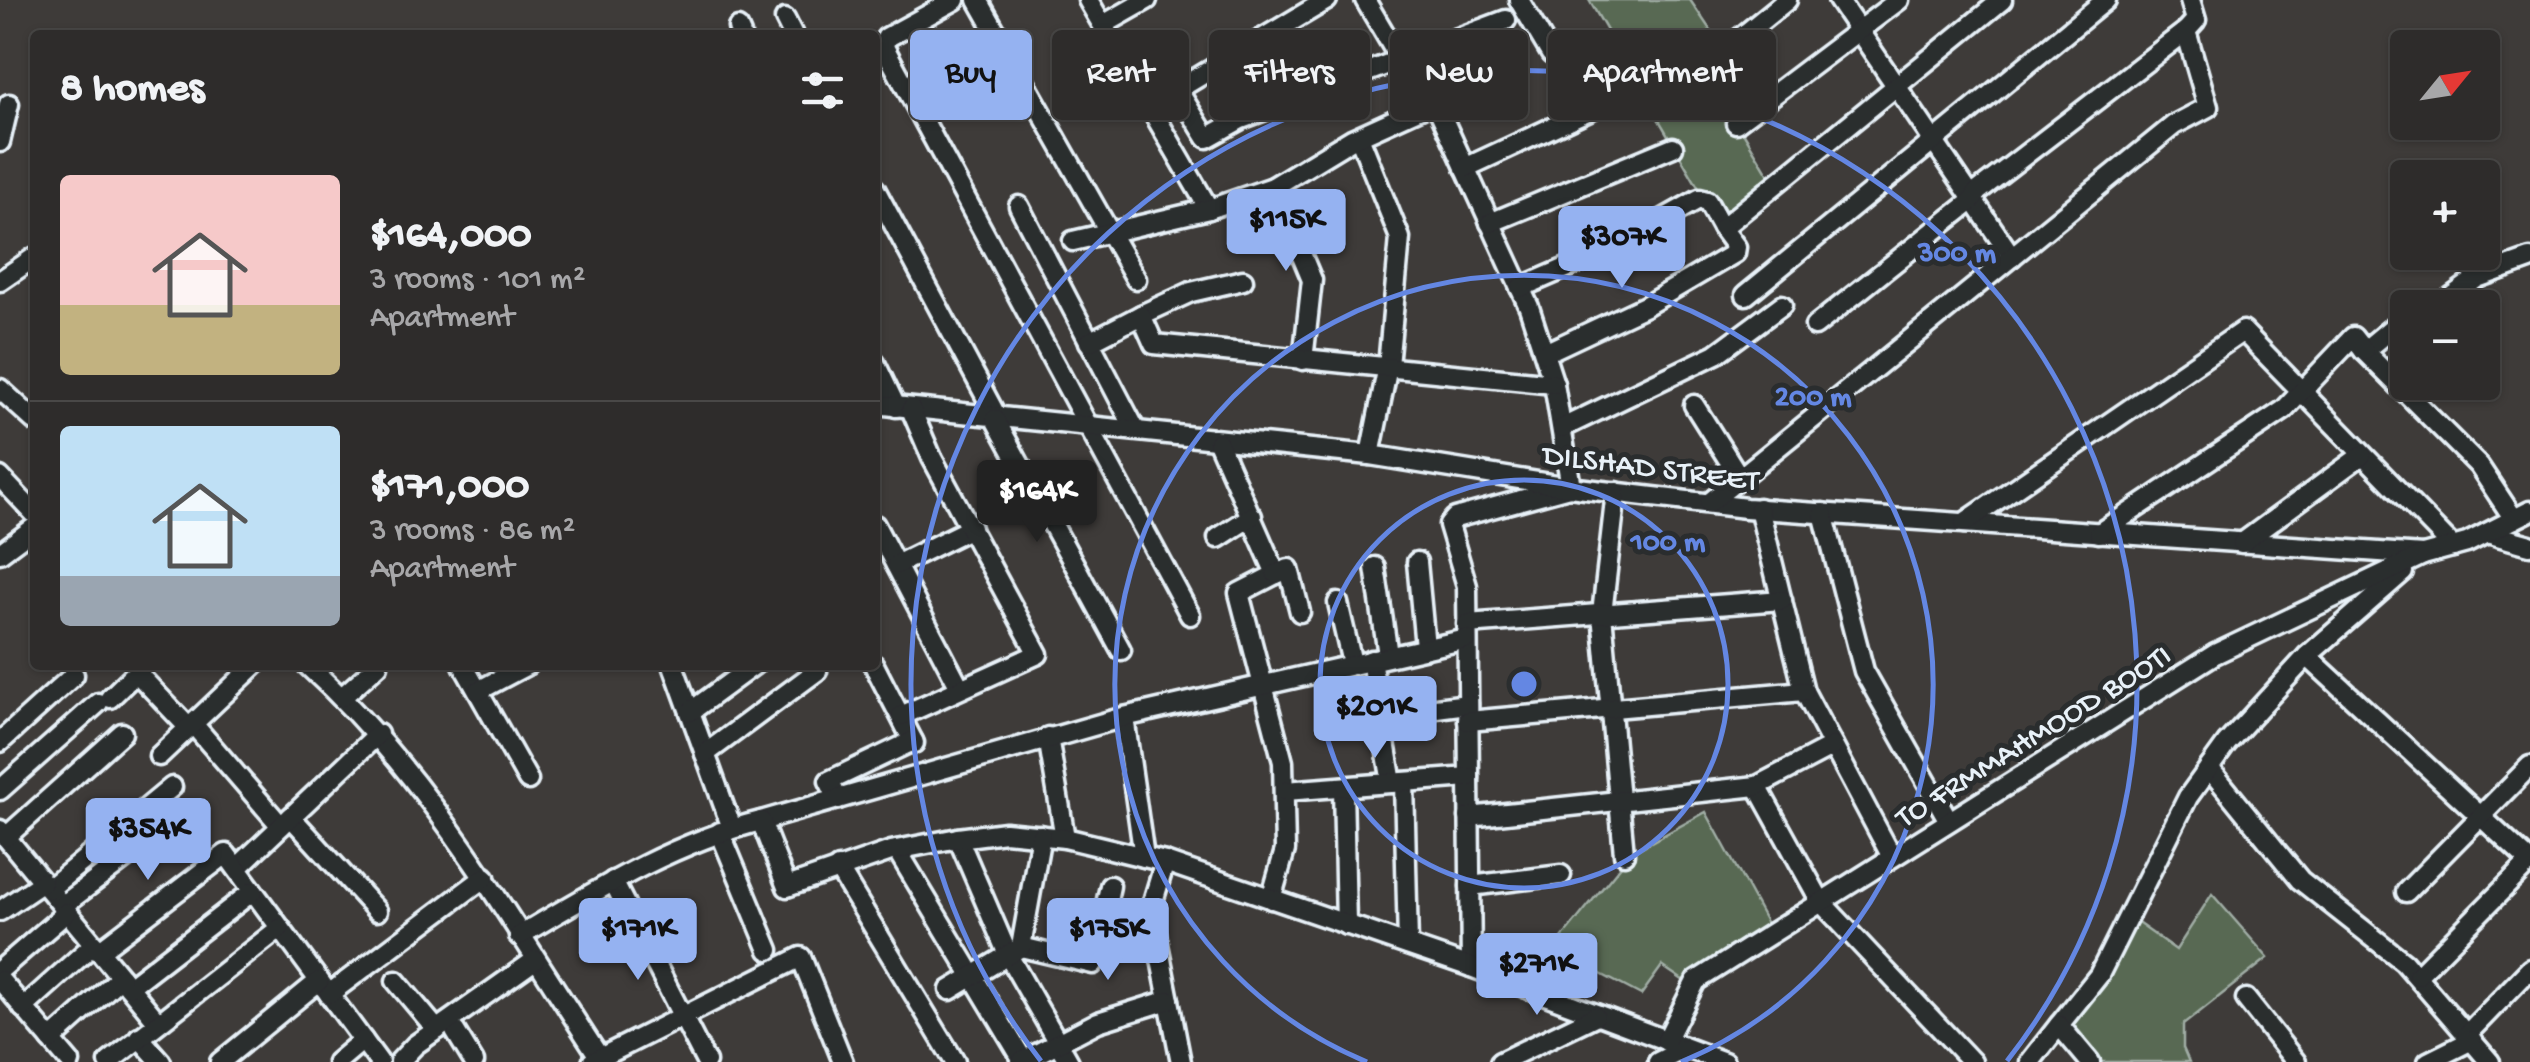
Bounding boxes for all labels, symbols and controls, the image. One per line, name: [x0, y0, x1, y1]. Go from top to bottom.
chip: Buy: [910, 30, 1032, 120]
chip: Rent: [1052, 30, 1189, 120]
chip: Filters: [1209, 30, 1370, 120]
chip: New: [1390, 30, 1528, 120]
chip: Apartment: [1548, 30, 1776, 120]
north arrow: [2390, 30, 2500, 140]
map controls: [2390, 30, 2500, 400]
icon: filters: [795, 63, 850, 118]
text: 8 homes: [60, 66, 204, 115]
button: +: [2390, 160, 2500, 270]
pin: $115K: [1216, 189, 1356, 274]
text: $115K: [1249, 202, 1323, 240]
pin: $307K: [1552, 206, 1692, 291]
text: $164,000: [370, 213, 532, 262]
icon: home: [140, 215, 260, 335]
text: $307K: [1580, 219, 1664, 257]
text: 300 m: [1917, 238, 1997, 273]
text: 3 rooms · 101 m²: [370, 262, 585, 300]
button: −: [2390, 290, 2500, 400]
text: Apartment: [370, 300, 514, 338]
text: 200 m: [1774, 382, 1852, 417]
street label: DILSHAD STREET: [1538, 438, 1762, 502]
pin: $164K: [967, 460, 1107, 545]
text: $171,000: [370, 464, 529, 513]
icon: home: [140, 466, 260, 586]
text: $164K: [999, 473, 1075, 511]
text: 3 rooms · 86 m²: [370, 513, 575, 551]
text: 100 m: [1630, 527, 1706, 562]
text: Apartment: [370, 551, 514, 589]
street label: TO FRMMAHMOOD BOOTI: [1888, 638, 2180, 840]
centre of rings: [1506, 666, 1542, 702]
pin: $201K: [1305, 676, 1445, 761]
text: $201K: [1336, 689, 1414, 727]
pin: $354K: [78, 798, 218, 883]
text: $354K: [108, 811, 188, 849]
pin: $171K: [568, 898, 708, 983]
pin: $175K: [1038, 898, 1178, 983]
text: $171K: [601, 911, 675, 949]
text: $175K: [1069, 911, 1147, 949]
pin: $271K: [1467, 933, 1607, 1018]
text: $271K: [1498, 946, 1576, 984]

